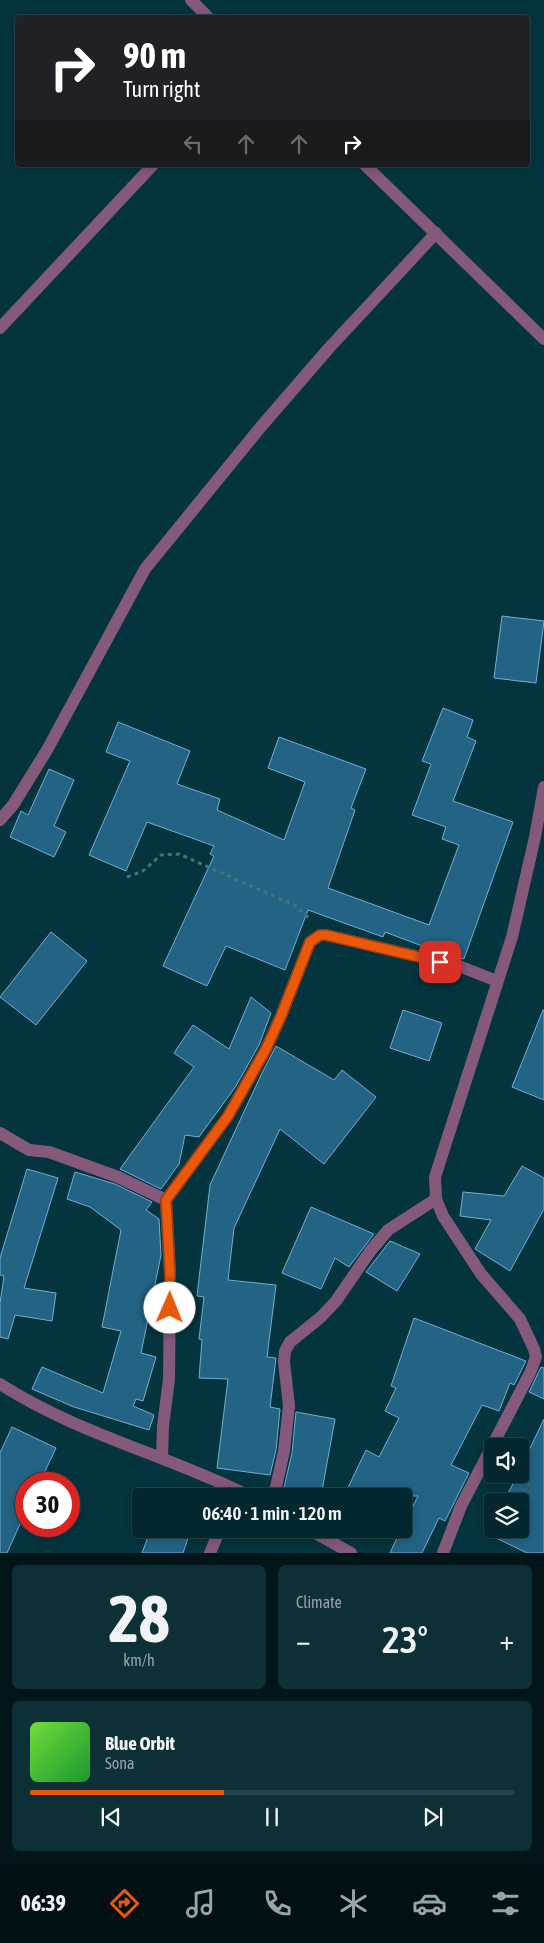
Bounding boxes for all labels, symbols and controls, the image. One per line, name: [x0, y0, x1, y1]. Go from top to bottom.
icon: right: [40, 35, 105, 100]
text: 90 m: [123, 35, 186, 75]
text: Turn right: [123, 76, 200, 102]
icon: left: [179, 130, 207, 158]
icon: ahead: [232, 130, 260, 158]
icon: ahead: [285, 130, 313, 158]
icon: right: [338, 130, 366, 158]
pin: [419, 941, 461, 983]
icon: arrive: [426, 948, 454, 976]
position arrow: [143, 1281, 195, 1333]
map controls: [484, 1438, 529, 1538]
button: sound: [484, 1438, 529, 1483]
speed limit sign: 30: [15, 1472, 80, 1537]
button: layers: [484, 1493, 529, 1538]
text: 06:40 · 1 min · 120 m: [202, 1502, 342, 1524]
text: 28: [108, 1581, 170, 1656]
text: Climate: [296, 1593, 342, 1611]
text: 23°: [382, 1618, 428, 1661]
text: −: [296, 1624, 311, 1656]
text: +: [499, 1624, 514, 1656]
text: km/h: [123, 1651, 155, 1669]
text: Blue Orbit: [105, 1732, 175, 1754]
text: Sona: [105, 1754, 134, 1772]
icon: previous: [97, 1803, 125, 1831]
icon: pause: [258, 1803, 286, 1831]
icon: next: [419, 1803, 447, 1831]
icon: directions: [107, 1886, 142, 1921]
icon: music: [183, 1886, 218, 1921]
icon: phone: [260, 1886, 295, 1921]
icon: climate: [336, 1886, 371, 1921]
icon: car: [412, 1886, 447, 1921]
icon: filters: [488, 1886, 523, 1921]
text: 06:39: [21, 1890, 66, 1916]

